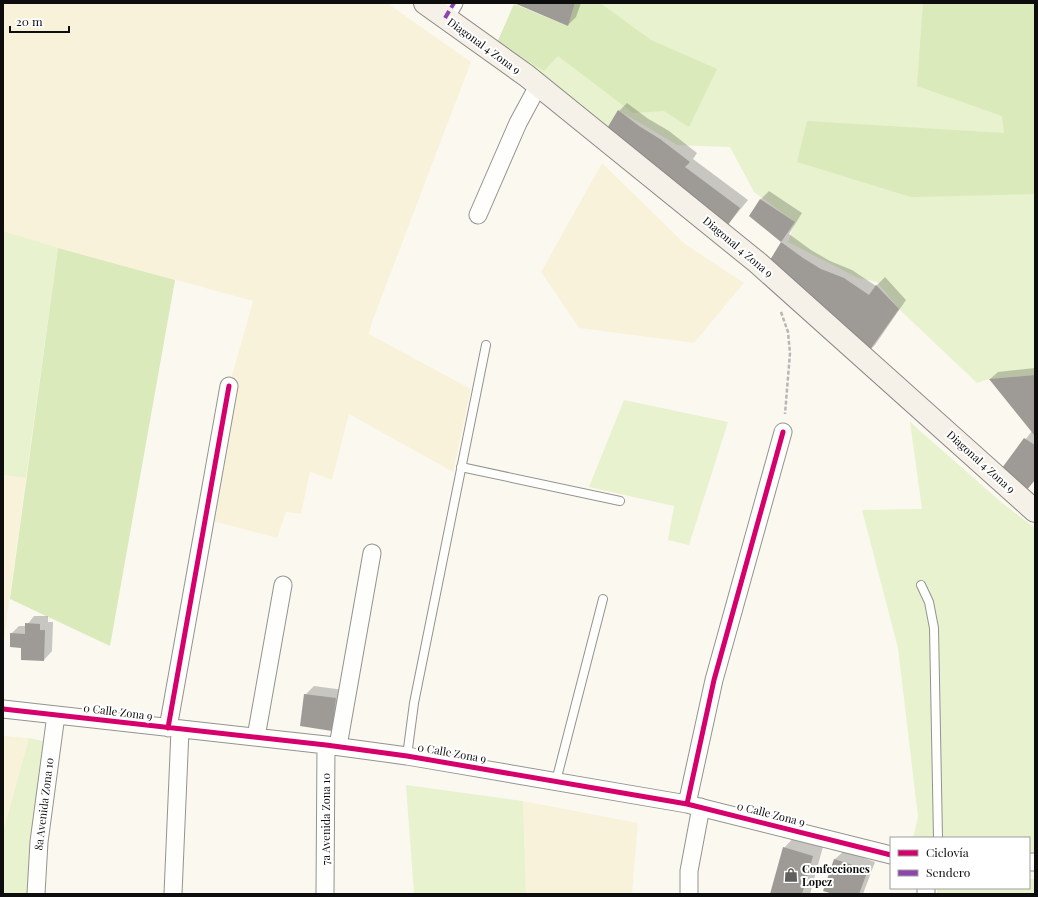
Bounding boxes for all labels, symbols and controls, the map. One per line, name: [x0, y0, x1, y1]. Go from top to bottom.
scale bar: [10, 8, 69, 34]
text: 20 m: [16, 13, 43, 29]
street label: Diagonal 4 Zona 9: [445, 14, 524, 77]
street label: Diagonal 4 Zona 9: [700, 213, 777, 281]
street label: Diagonal 4 Zona 9: [944, 427, 1019, 497]
street label: 0 Calle Zona 9: [83, 700, 154, 723]
street label: 0 Calle Zona 9: [416, 739, 488, 766]
street label: 8a Avenida Zona 10: [30, 756, 57, 851]
street label: 7a Avenida Zona 10: [318, 773, 333, 865]
street label: 0 Calle Zona 9: [736, 798, 807, 829]
legend: [890, 837, 1030, 889]
text: Ciclovía: [926, 844, 969, 860]
place label: Confecciones Lopez: [802, 861, 870, 889]
text: Sendero: [926, 864, 971, 880]
shop icon: Confecciones Lopez: [783, 867, 799, 883]

